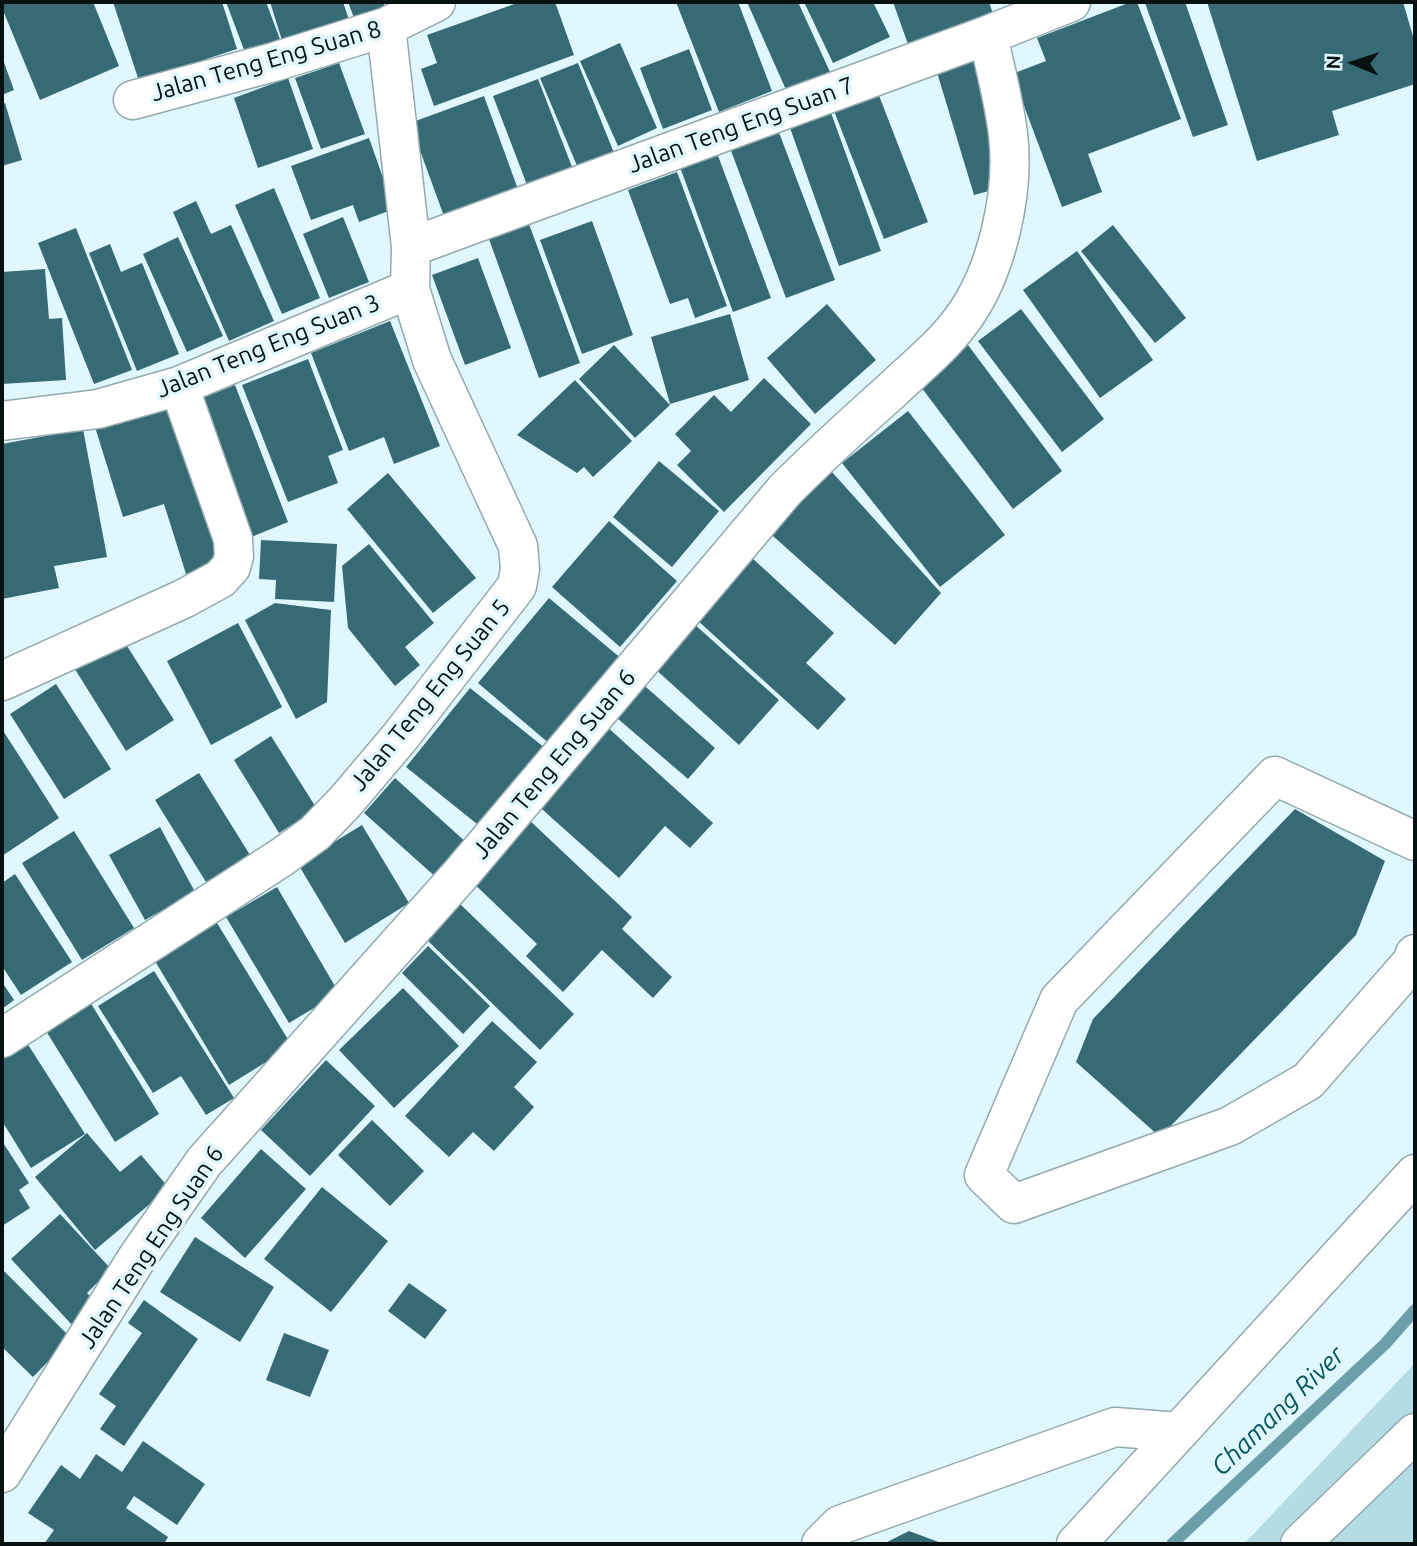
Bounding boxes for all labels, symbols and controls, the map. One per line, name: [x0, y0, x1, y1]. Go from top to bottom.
street label: Jalan Teng Eng Suan 8: [148, 14, 384, 108]
north arrow: [1319, 28, 1389, 98]
text: N: [1322, 55, 1344, 70]
street label: Jalan Teng Eng Suan 7: [624, 71, 858, 179]
street label: Jalan Teng Eng Suan 3: [152, 288, 384, 404]
street label: Jalan Teng Eng Suan 5: [344, 593, 516, 797]
street label: Jalan Teng Eng Suan 6: [466, 663, 642, 865]
street label: Jalan Teng Eng Suan 6: [72, 1140, 230, 1354]
water label: Chamang River: [1205, 1340, 1351, 1482]

